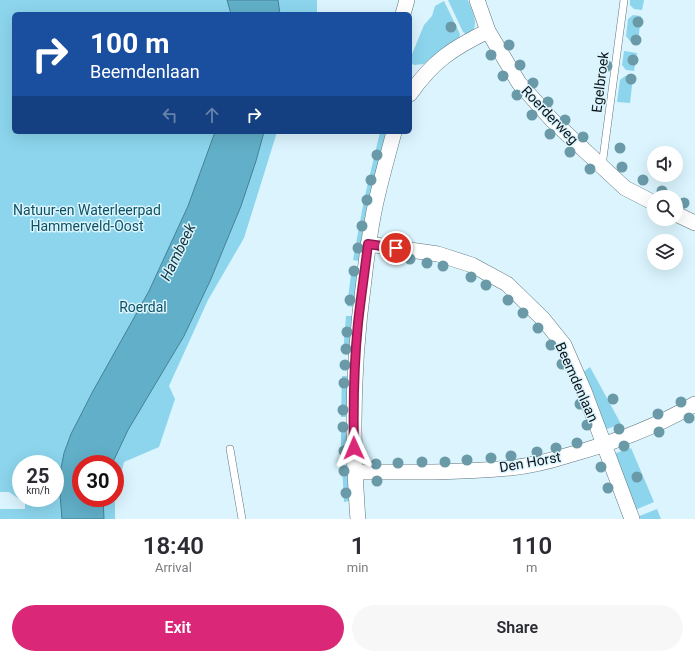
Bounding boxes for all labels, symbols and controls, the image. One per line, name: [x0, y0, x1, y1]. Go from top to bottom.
text: 100 m: [90, 27, 169, 60]
icon: right: [24, 28, 76, 80]
street label: Egelbroek: [588, 50, 612, 113]
text: Beemdenlaan: [90, 61, 200, 82]
street label: Roerderweg: [518, 83, 582, 147]
icon: left: [159, 104, 181, 126]
icon: ahead: [201, 104, 223, 126]
icon: right: [243, 104, 265, 126]
map controls: [647, 146, 683, 270]
button: sound: [647, 146, 683, 182]
button: search: [647, 190, 683, 226]
park label: Natuur-en Waterleerpad Hammerveld-Oost: [13, 202, 161, 234]
water label: Hambeek: [156, 220, 200, 284]
pin: [379, 231, 413, 265]
button: layers: [647, 234, 683, 270]
icon: arrive: [385, 237, 407, 259]
park label: Roerdal: [119, 299, 167, 315]
street label: Beemdenlaan: [552, 340, 602, 424]
position arrow: [333, 427, 375, 469]
street label: Den Horst: [498, 449, 562, 475]
speed limit sign: 30: [72, 455, 124, 507]
text: 25: [27, 464, 49, 488]
text: km/h: [26, 485, 50, 496]
text: 18:40: [143, 532, 204, 560]
text: 1: [351, 532, 364, 560]
text: 110: [511, 532, 552, 560]
text: Arrival: [155, 560, 192, 575]
text: min: [347, 560, 368, 575]
text: m: [526, 560, 537, 575]
button: Exit: [12, 605, 344, 651]
button: Share: [352, 605, 683, 651]

